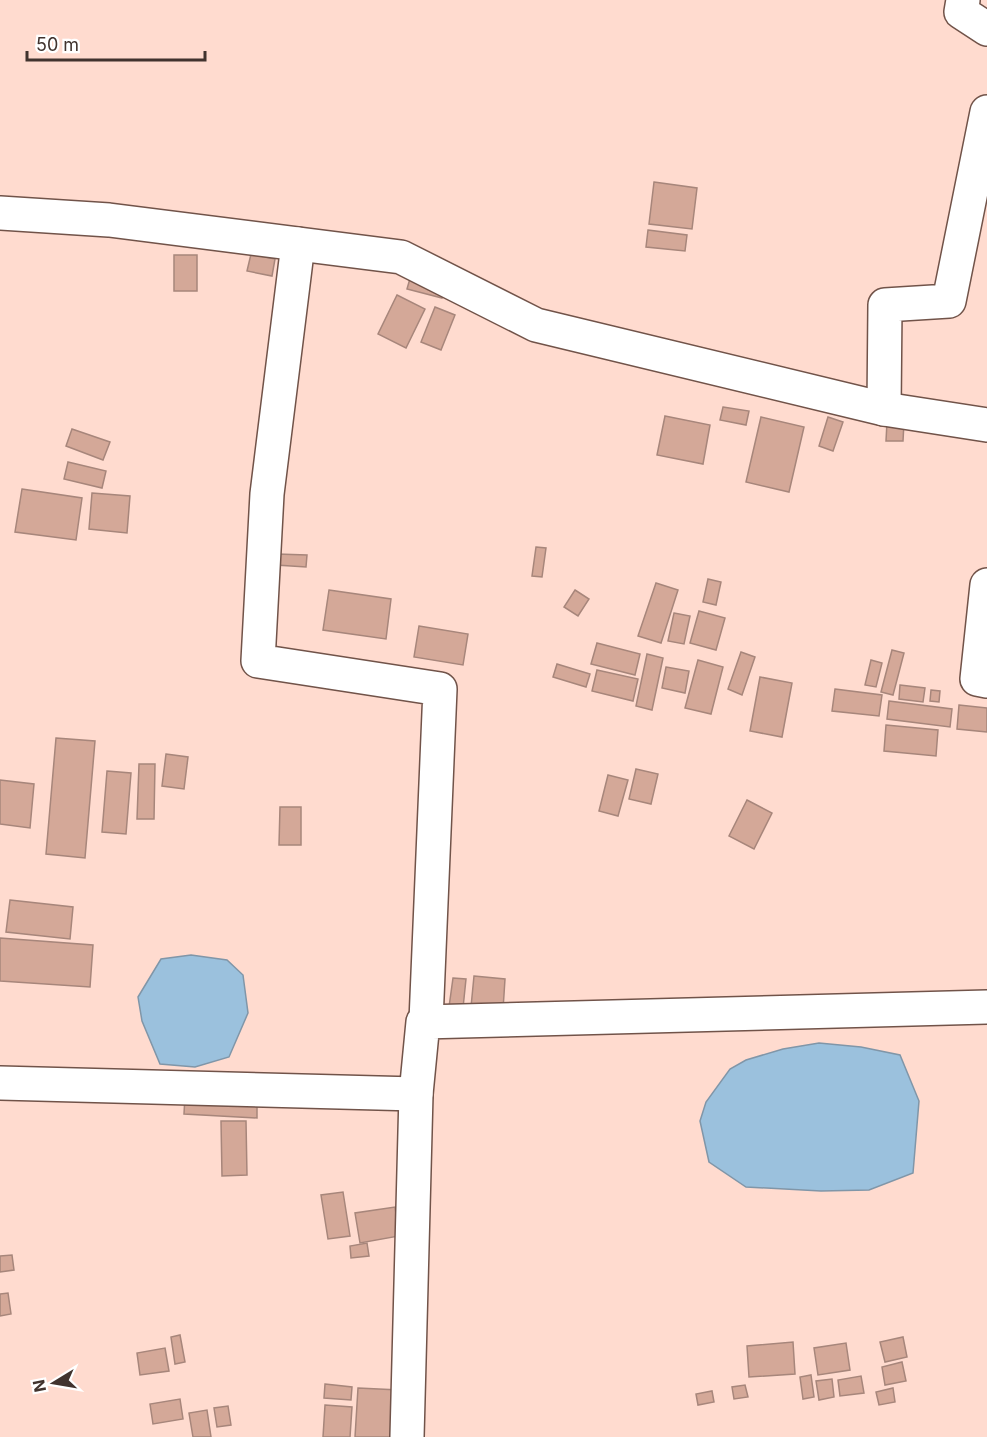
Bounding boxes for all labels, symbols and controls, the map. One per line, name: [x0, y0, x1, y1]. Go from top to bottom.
scale bar: [27, 24, 206, 62]
text: 50 m: [36, 34, 79, 55]
north arrow: [24, 1353, 84, 1413]
text: N: [28, 1378, 50, 1394]

